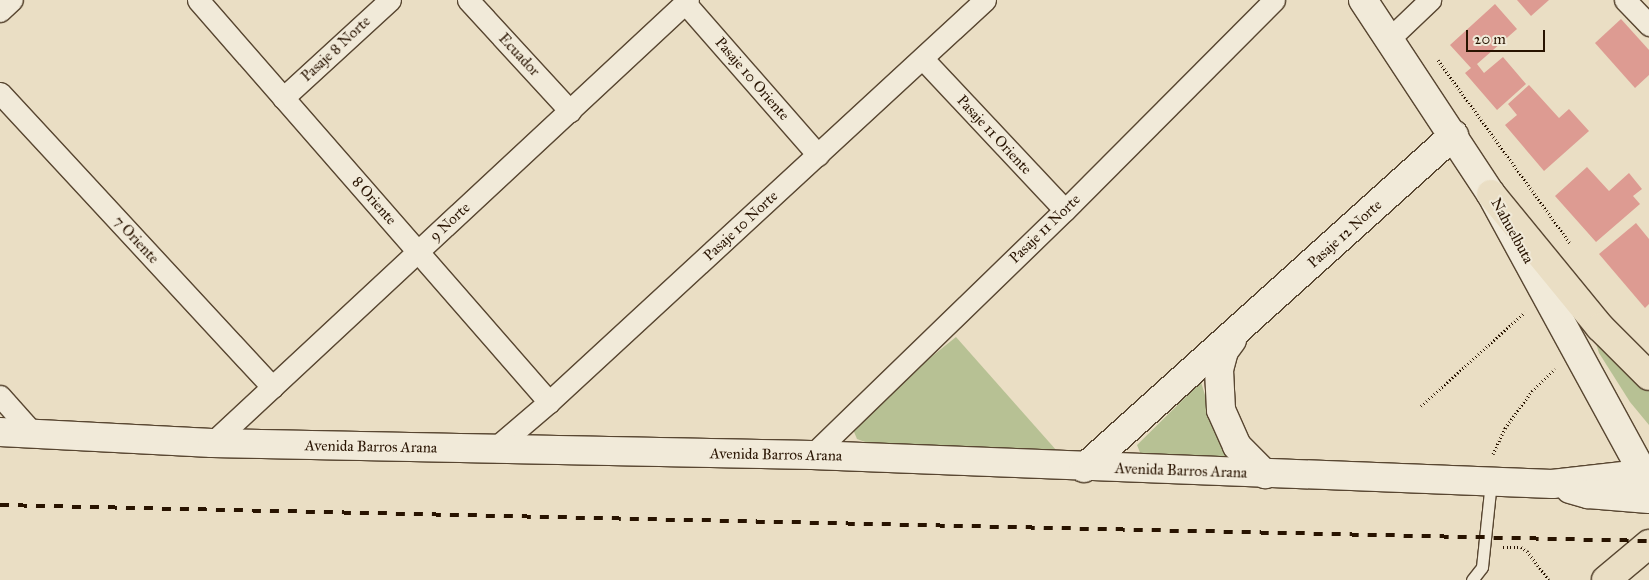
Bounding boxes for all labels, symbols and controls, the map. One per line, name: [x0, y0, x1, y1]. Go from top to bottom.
street label: Pasaje 8 Norte: [298, 12, 374, 86]
scale bar: [1469, 20, 1548, 52]
street label: Ecuador: [495, 30, 543, 80]
text: 20 m: [1474, 30, 1506, 48]
street label: Pasaje 10 Oriente: [711, 34, 793, 124]
street label: Pasaje 11 Oriente: [953, 92, 1035, 178]
street label: 8 Oriente: [348, 173, 400, 229]
street label: Pasaje 10 Norte: [700, 187, 782, 265]
street label: Pasaje 11 Norte: [1006, 191, 1084, 267]
street label: Nahuelbuta: [1487, 195, 1537, 267]
street label: Pasaje 12 Norte: [1304, 196, 1386, 272]
street label: 9 Norte: [426, 199, 474, 245]
street label: 7 Oriente: [110, 213, 162, 267]
street label: Avenida Barros Arana: [305, 437, 437, 457]
street label: Avenida Barros Arana: [710, 445, 842, 465]
street label: Avenida Barros Arana: [1115, 460, 1247, 482]

